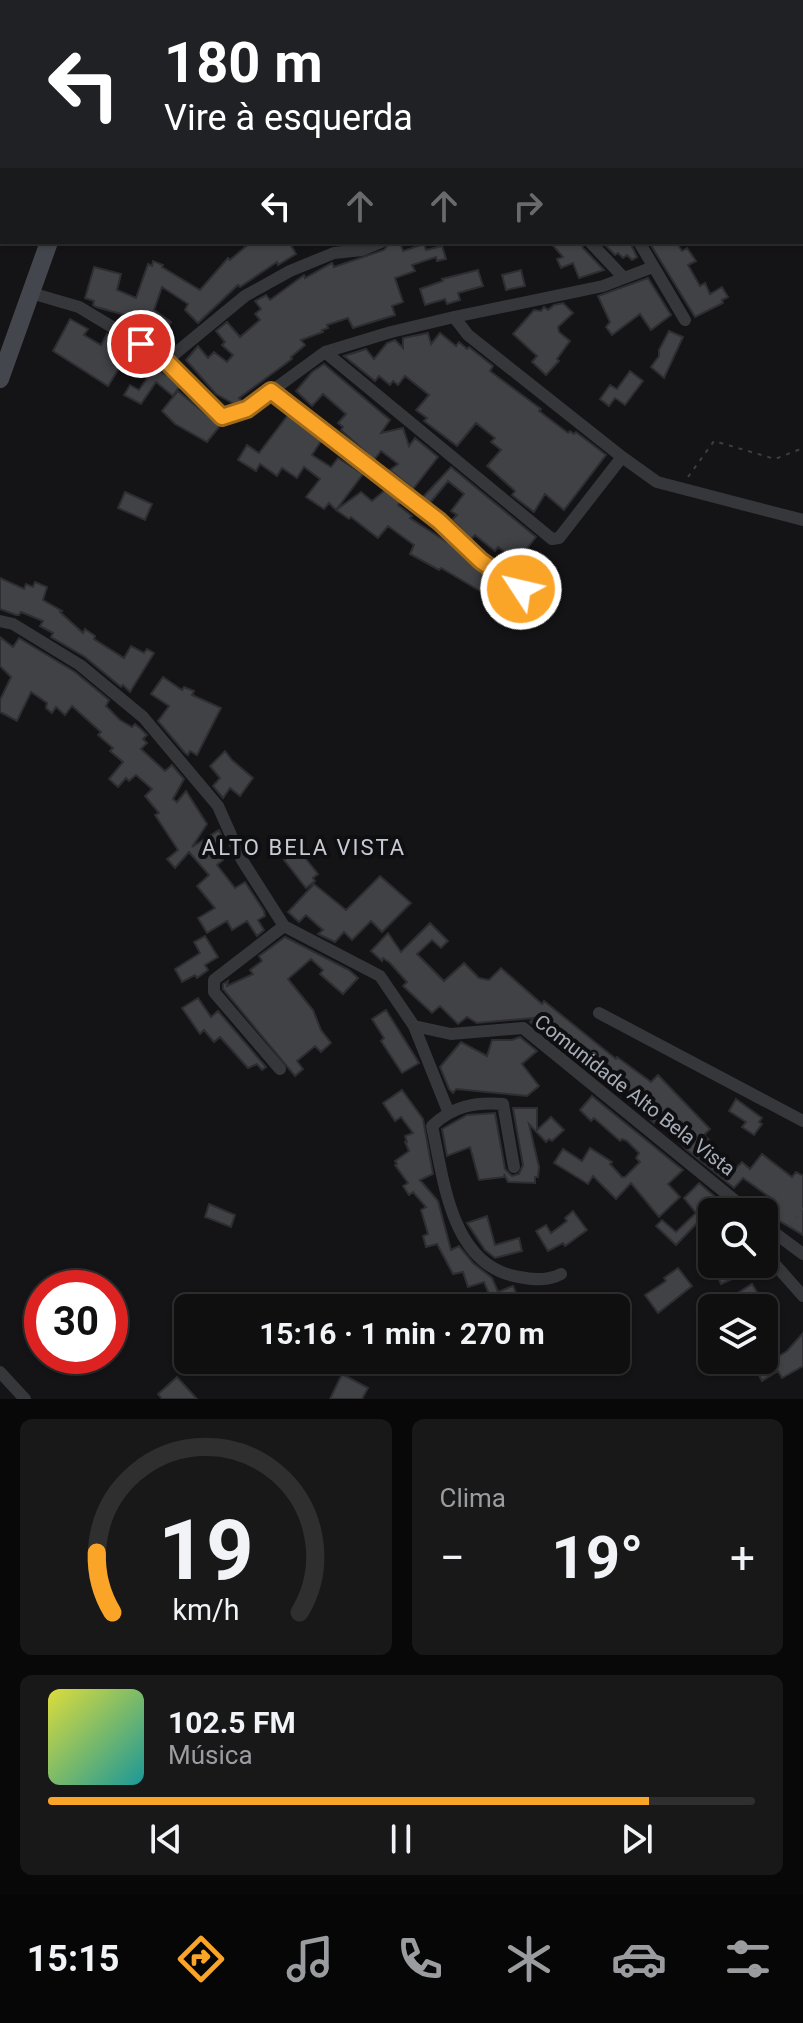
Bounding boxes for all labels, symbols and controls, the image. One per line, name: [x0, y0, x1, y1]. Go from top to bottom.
text: 180 m: [164, 30, 323, 96]
icon: left: [32, 32, 136, 136]
text: Vire à esquerda: [164, 97, 413, 139]
icon: left: [254, 184, 298, 228]
icon: ahead: [338, 184, 382, 228]
icon: ahead: [422, 184, 466, 228]
icon: right: [506, 184, 550, 228]
pin: [107, 310, 175, 378]
icon: arrive: [119, 322, 163, 366]
position arrow: [479, 547, 563, 631]
district label: ALTO BELA VISTA: [202, 835, 406, 860]
street label: Comunidade Alto Bela Vista: [530, 1009, 740, 1181]
map controls: [698, 1198, 778, 1374]
button: search: [698, 1198, 778, 1278]
speed limit sign: 30: [24, 1270, 128, 1374]
button: layers: [698, 1294, 778, 1374]
text: 15:16 · 1 min · 270 m: [259, 1316, 545, 1351]
text: Clima: [440, 1483, 506, 1513]
text: 19: [158, 1502, 253, 1599]
text: 19°: [551, 1522, 643, 1593]
text: −: [440, 1532, 465, 1584]
text: +: [730, 1532, 755, 1584]
text: km/h: [172, 1593, 239, 1627]
text: 102.5 FM: [168, 1705, 296, 1740]
text: Música: [168, 1740, 253, 1770]
icon: previous: [144, 1817, 188, 1861]
icon: pause: [379, 1817, 423, 1861]
icon: next: [615, 1817, 659, 1861]
icon: directions: [173, 1931, 229, 1987]
icon: music: [282, 1931, 338, 1987]
icon: phone: [392, 1931, 448, 1987]
icon: climate: [501, 1931, 557, 1987]
icon: car: [611, 1931, 667, 1987]
icon: filters: [720, 1931, 776, 1987]
text: 15:15: [27, 1938, 119, 1980]

